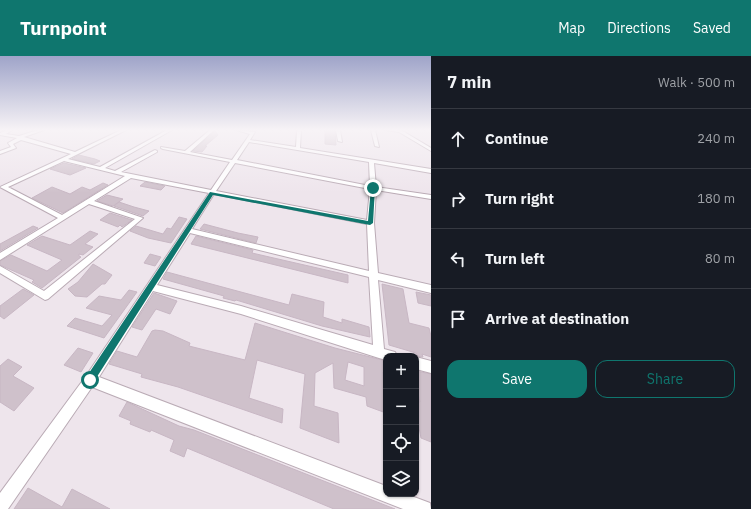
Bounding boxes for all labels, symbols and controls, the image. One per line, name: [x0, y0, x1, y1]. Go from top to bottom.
text: Turnpoint: [20, 16, 107, 40]
text: Map: [558, 19, 585, 37]
text: Directions: [607, 19, 671, 37]
text: Saved: [693, 19, 731, 37]
text: 7 min: [447, 71, 491, 93]
text: Walk · 500 m: [658, 74, 735, 91]
icon: ahead: [447, 128, 469, 150]
text: Continue: [485, 129, 549, 148]
text: 240 m: [697, 130, 735, 147]
route end: [364, 179, 382, 197]
icon: right: [447, 188, 469, 210]
text: Turn right: [485, 189, 554, 208]
text: 180 m: [697, 190, 735, 207]
icon: left: [447, 248, 469, 270]
text: Turn left: [485, 249, 545, 268]
text: 80 m: [705, 250, 735, 267]
icon: arrive: [447, 308, 469, 330]
text: Arrive at destination: [485, 309, 629, 328]
map controls: [383, 353, 419, 497]
button: +: [383, 353, 419, 389]
button: Save: [447, 360, 587, 398]
button: Share: [595, 360, 735, 398]
route start: [81, 371, 99, 389]
button: −: [383, 389, 419, 425]
button: locate: [383, 425, 419, 461]
button: layers: [383, 461, 419, 497]

